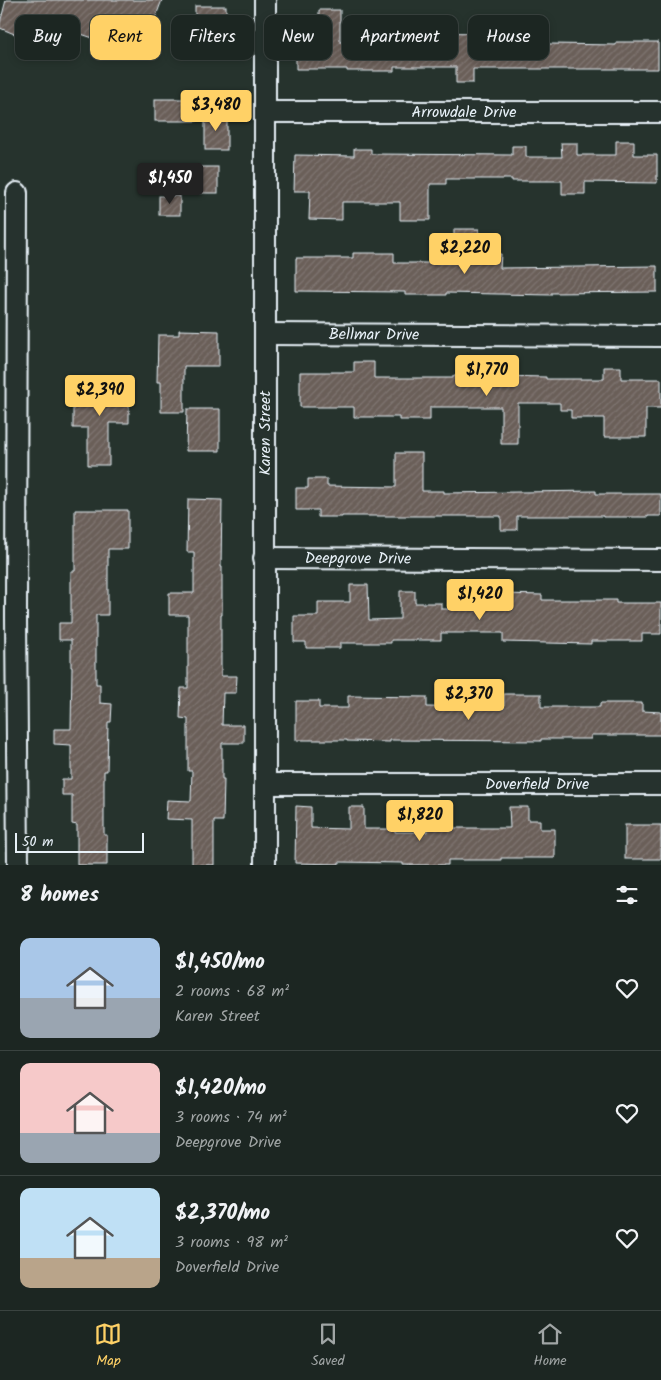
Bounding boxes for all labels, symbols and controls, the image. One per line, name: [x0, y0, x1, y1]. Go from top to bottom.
chip: Buy: [15, 15, 80, 60]
chip: Rent: [90, 15, 161, 60]
chip: Filters: [171, 15, 254, 60]
chip: New: [264, 15, 332, 60]
chip: Apartment: [342, 15, 458, 60]
chip: House: [468, 15, 549, 60]
pin: $3,480: [175, 90, 257, 132]
text: $3,480: [192, 93, 240, 118]
street label: Arrowdale Drive: [412, 100, 516, 125]
pin: $1,450: [129, 162, 211, 205]
text: $1,450: [148, 166, 192, 191]
pin: $2,220: [424, 232, 506, 275]
text: $2,220: [440, 236, 490, 261]
street label: Bellmar Drive: [329, 322, 419, 347]
pin: $1,770: [446, 354, 528, 397]
text: $1,770: [466, 358, 508, 383]
pin: $2,390: [59, 374, 141, 417]
text: $2,390: [76, 378, 124, 403]
street label: Karen Street: [253, 390, 278, 475]
street label: Deepgrove Drive: [305, 546, 411, 571]
pin: $1,420: [439, 578, 521, 621]
text: $1,420: [458, 582, 502, 607]
pin: $2,370: [428, 678, 510, 721]
text: $2,370: [445, 682, 493, 707]
street label: Doverfield Drive: [485, 772, 589, 797]
pin: $1,820: [379, 800, 461, 842]
text: $1,820: [397, 803, 443, 828]
scale bar: [15, 830, 144, 853]
text: 50 m: [22, 831, 53, 853]
text: 8 homes: [20, 879, 99, 912]
icon: filters: [613, 881, 641, 909]
text: $1,450/mo: [175, 946, 265, 979]
icon: home: [60, 958, 120, 1018]
icon: heart: [613, 974, 641, 1002]
text: 2 rooms · 68 m²: [175, 979, 289, 1004]
text: Karen Street: [175, 1004, 260, 1029]
text: $1,420/mo: [175, 1072, 266, 1105]
icon: home: [60, 1083, 120, 1143]
icon: heart: [613, 1099, 641, 1127]
text: 3 rooms · 74 m²: [175, 1105, 287, 1130]
text: Deepgrove Drive: [175, 1130, 281, 1155]
text: $2,370/mo: [175, 1197, 270, 1230]
icon: home: [60, 1208, 120, 1268]
icon: heart: [613, 1224, 641, 1252]
text: 3 rooms · 98 m²: [175, 1230, 288, 1255]
text: Doverfield Drive: [175, 1255, 279, 1280]
tab: Map: [94, 1320, 122, 1372]
tab: Saved: [311, 1320, 345, 1372]
tab: Home: [533, 1320, 567, 1372]

